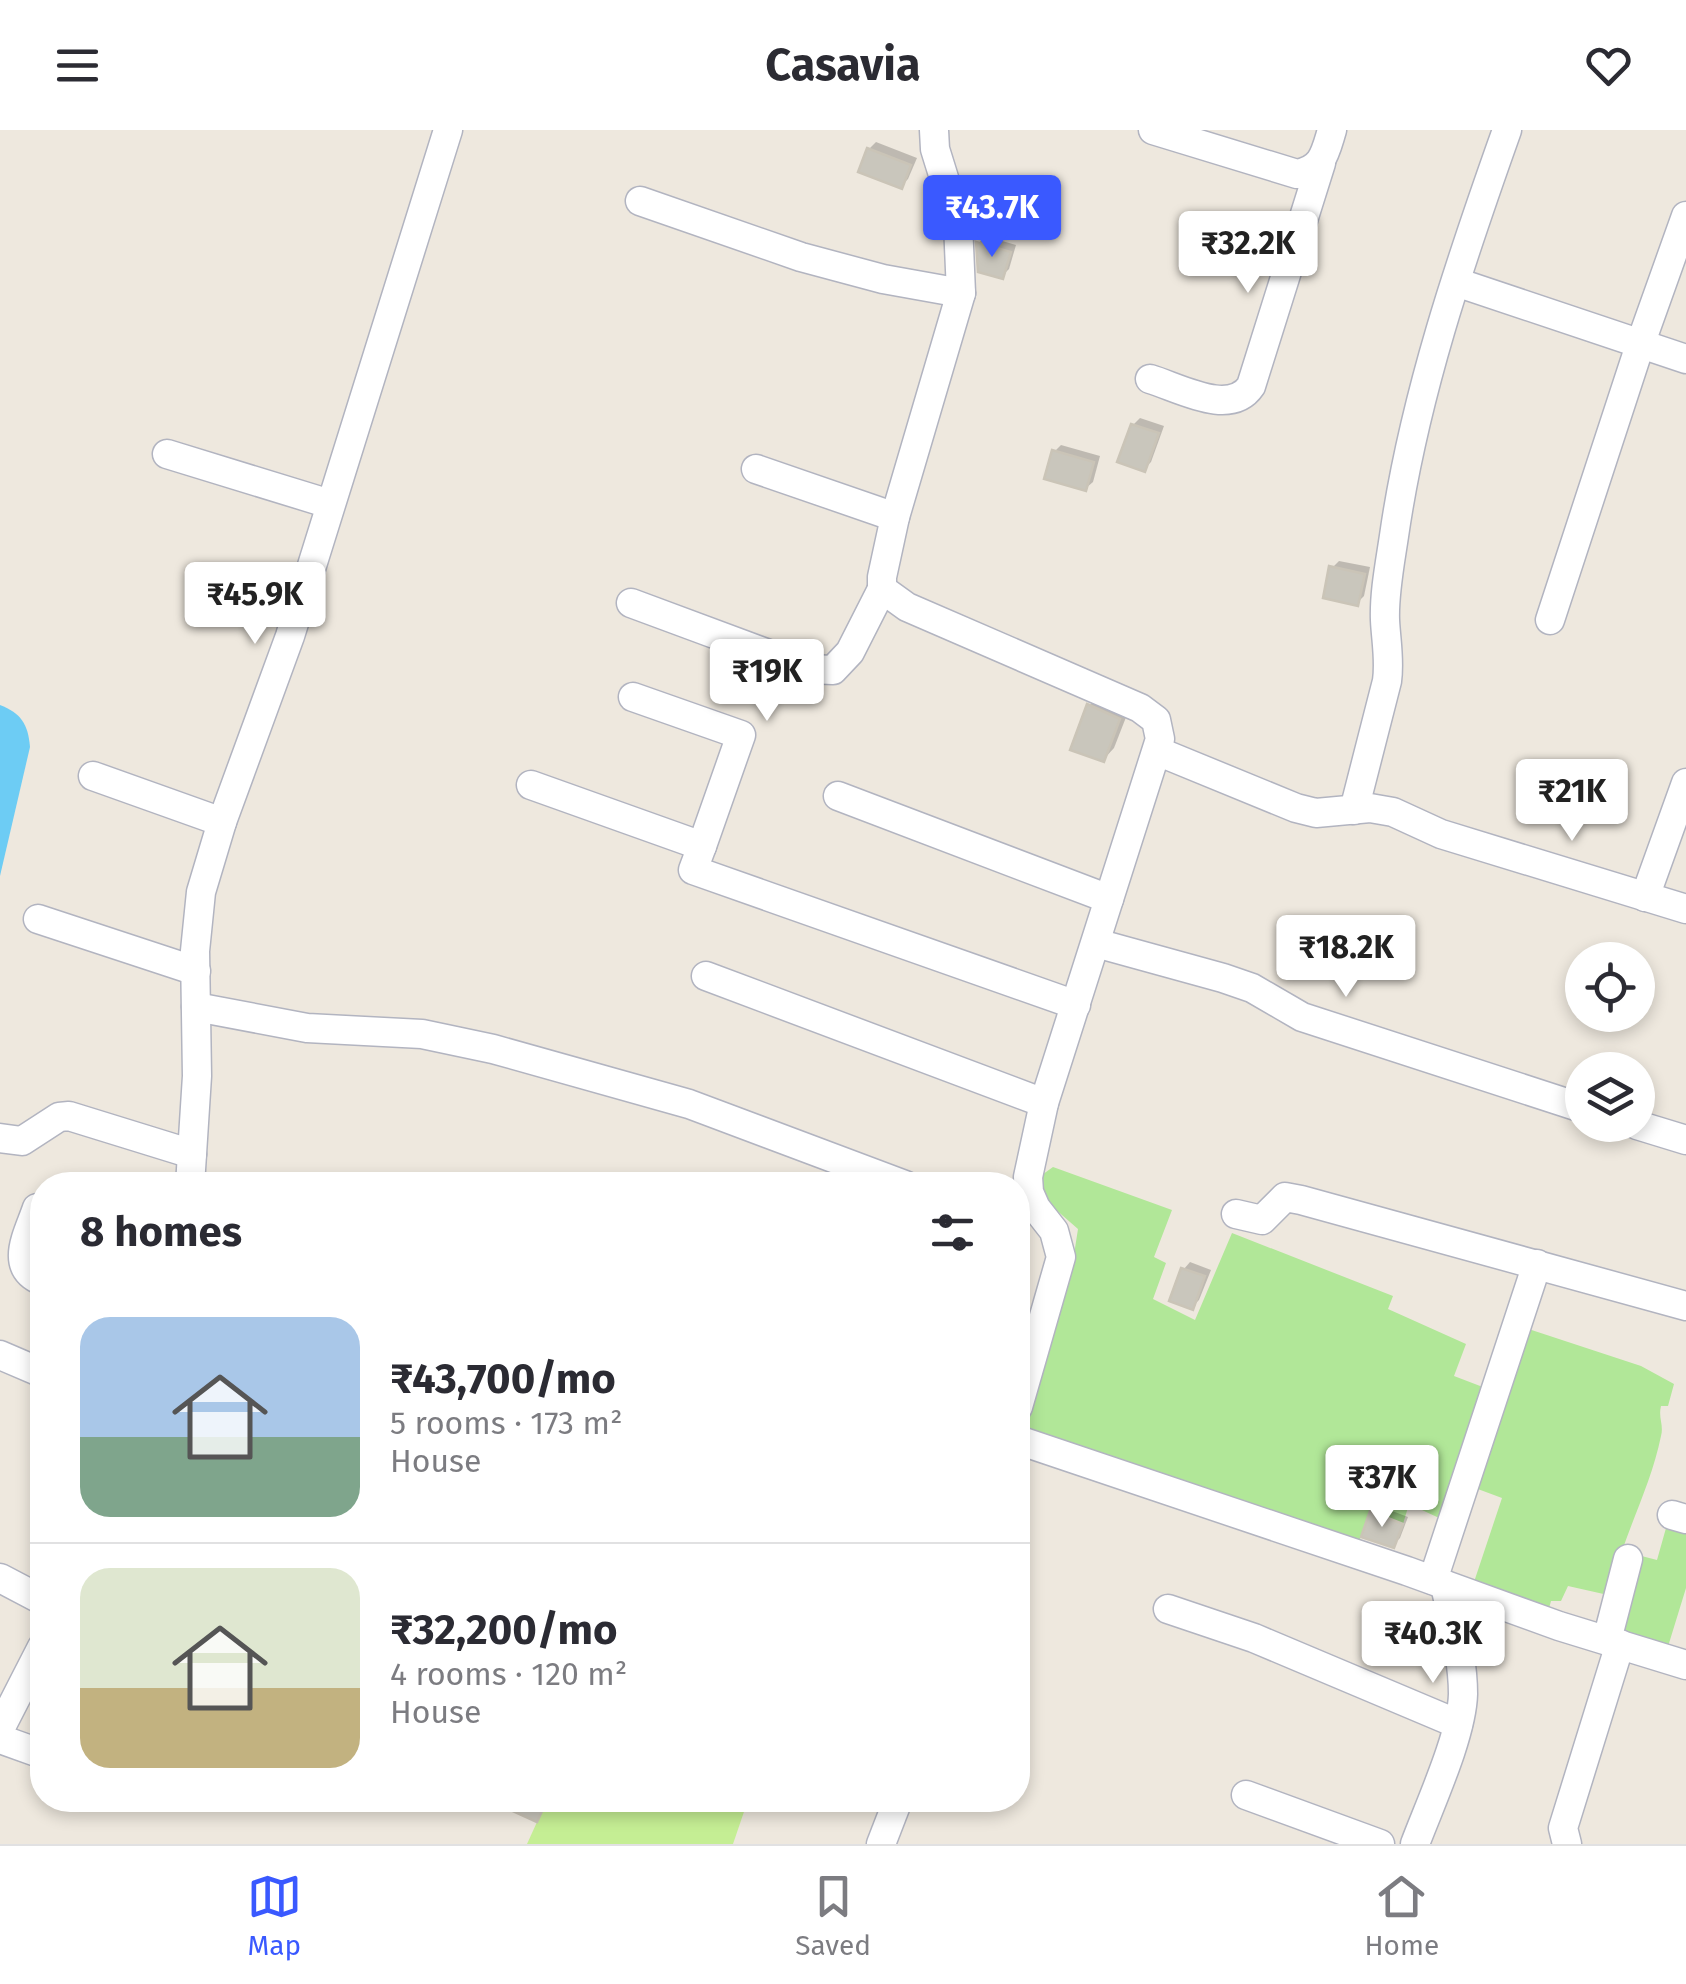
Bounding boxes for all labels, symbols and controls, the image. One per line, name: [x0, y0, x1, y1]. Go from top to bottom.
icon: menu: [50, 38, 105, 93]
text: Casavia: [765, 38, 921, 92]
icon: heart: [1581, 38, 1636, 93]
pin: ₹43.7K: [911, 175, 1073, 260]
text: ₹43.7K: [945, 188, 1039, 226]
pin: ₹32.2K: [1167, 211, 1329, 296]
text: ₹32.2K: [1201, 224, 1295, 262]
pin: ₹45.9K: [174, 562, 336, 647]
text: ₹45.9K: [207, 575, 303, 613]
pin: ₹19K: [708, 639, 826, 724]
text: ₹19K: [732, 652, 802, 690]
pin: ₹21K: [1513, 759, 1631, 844]
text: ₹21K: [1538, 772, 1606, 810]
pin: ₹18.2K: [1265, 915, 1427, 1000]
text: ₹18.2K: [1298, 928, 1394, 966]
map controls: [1565, 942, 1655, 1142]
button: locate: [1565, 942, 1655, 1032]
button: layers: [1565, 1052, 1655, 1142]
icon: filters: [925, 1205, 980, 1260]
text: 8 homes: [80, 1207, 242, 1257]
text: ₹43,700/mo: [390, 1354, 616, 1404]
icon: home: [160, 1357, 280, 1477]
text: 5 rooms · 173 m²: [390, 1404, 623, 1442]
text: House: [390, 1442, 481, 1480]
pin: ₹37K: [1323, 1445, 1441, 1530]
text: ₹37K: [1347, 1458, 1417, 1496]
pin: ₹40.3K: [1352, 1601, 1514, 1686]
text: ₹32,200/mo: [390, 1605, 617, 1655]
icon: home: [160, 1608, 280, 1728]
text: ₹40.3K: [1384, 1614, 1482, 1652]
text: 4 rooms · 120 m²: [390, 1655, 627, 1693]
text: House: [390, 1693, 481, 1731]
tab: Map: [247, 1869, 302, 1962]
tab: Saved: [795, 1869, 871, 1962]
tab: Home: [1365, 1869, 1439, 1962]

